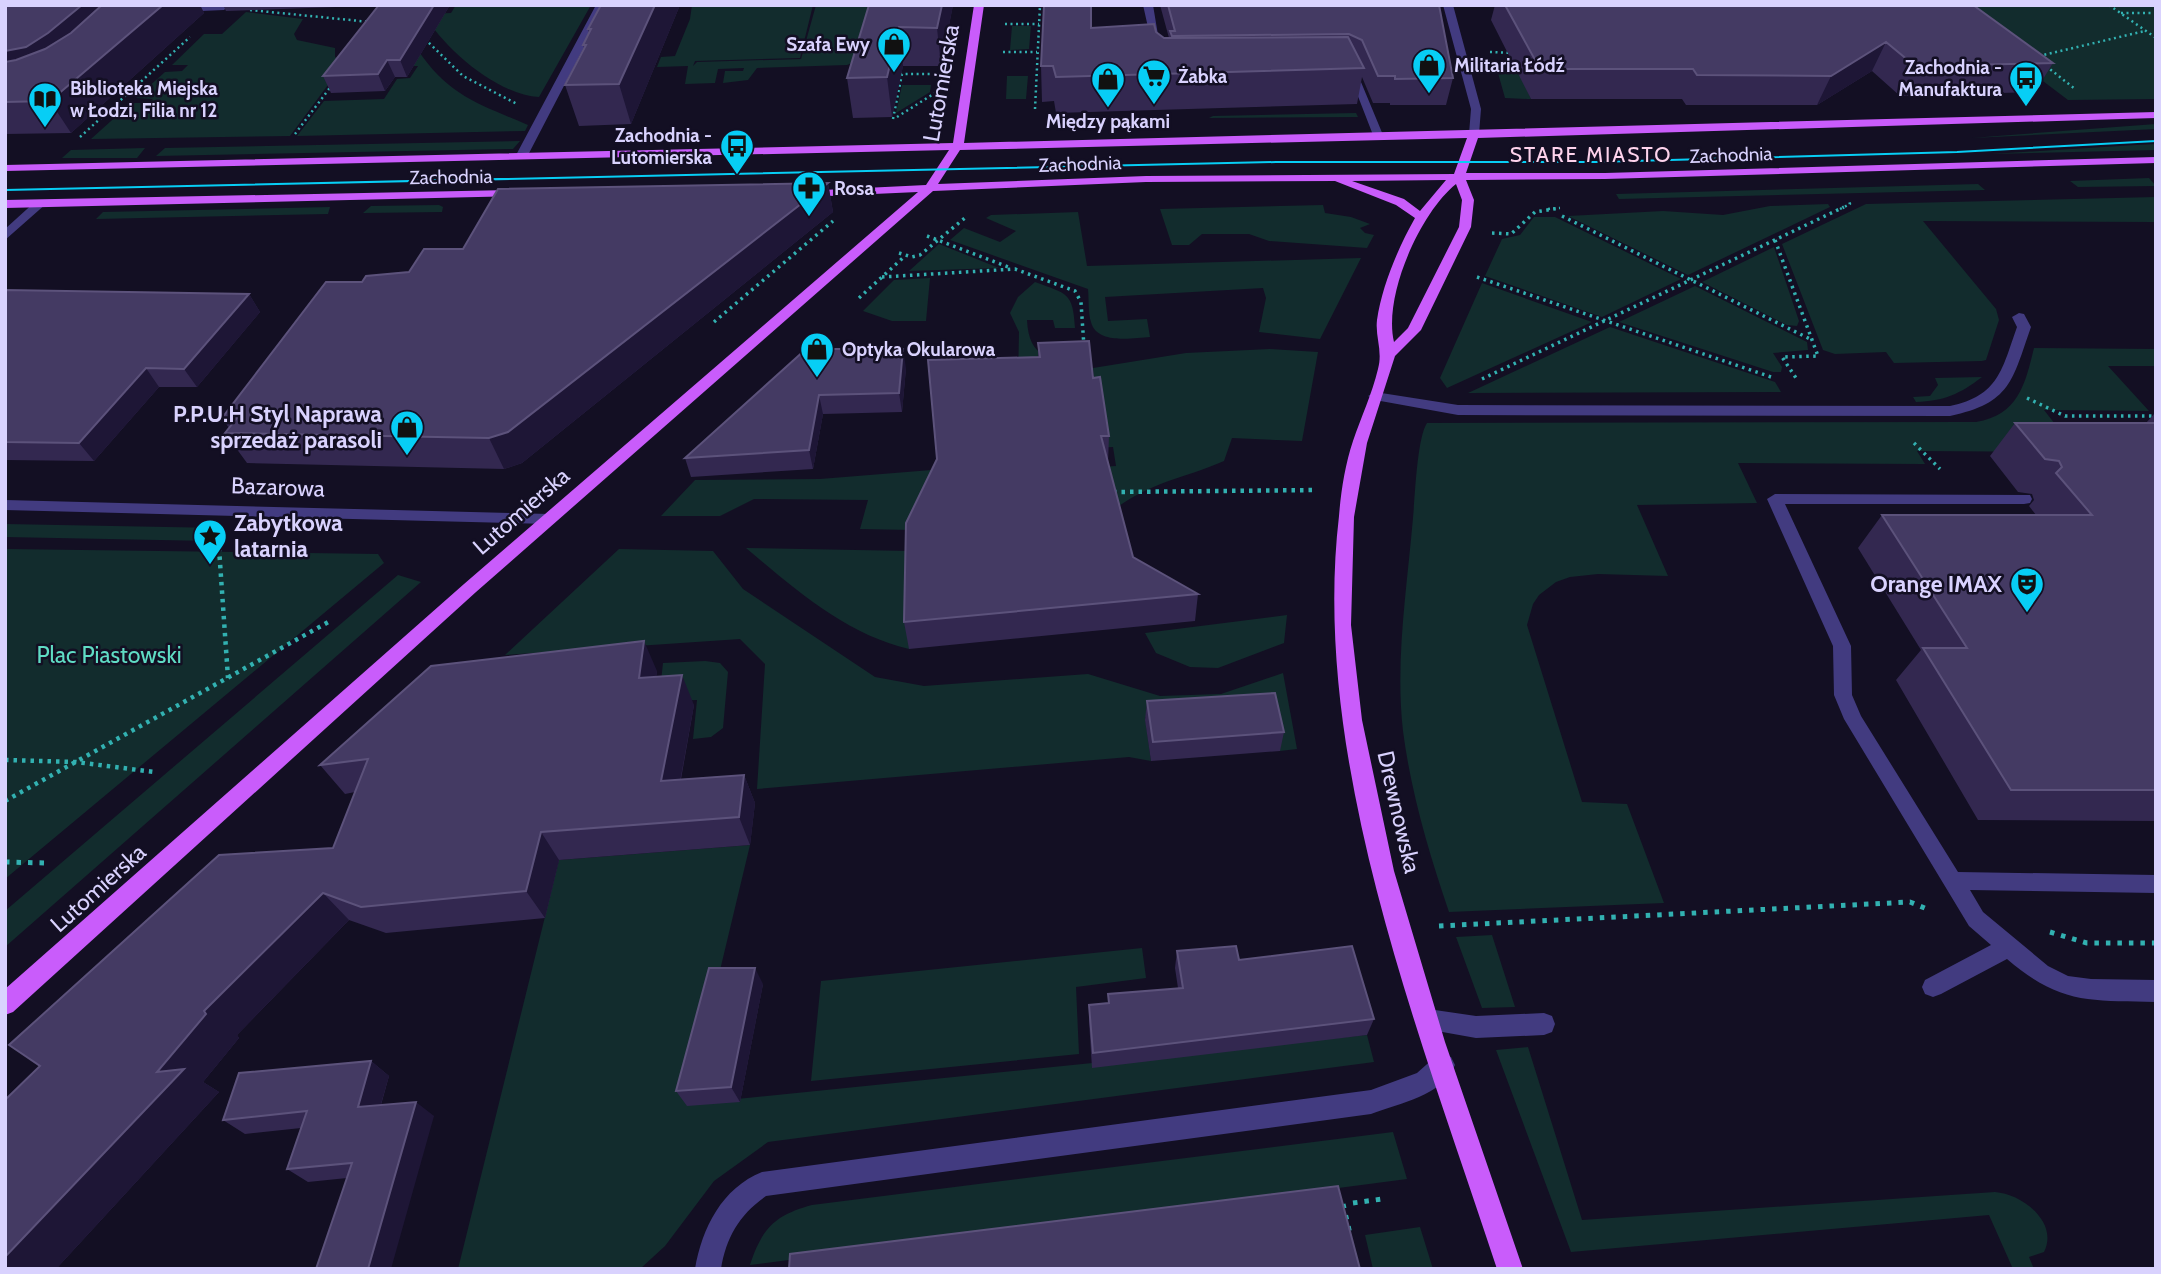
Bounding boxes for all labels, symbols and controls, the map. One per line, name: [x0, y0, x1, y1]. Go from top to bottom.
street label: Lutomierska: [917, 22, 965, 144]
shop icon: Szafa Ewy: [875, 25, 913, 74]
place label: Szafa Ewy: [786, 33, 871, 56]
shop icon: Militaria Łódź: [1410, 46, 1448, 95]
place label: Militaria Łódź: [1454, 54, 1564, 77]
place label: Zachodnia - Manufaktura: [1898, 56, 2003, 101]
supermarket icon: Żabka: [1135, 57, 1173, 106]
bus stop icon: Zachodnia - Manufaktura: [2007, 59, 2045, 108]
shop icon: Między pąkami: [1089, 60, 1127, 109]
place label: Żabka: [1178, 65, 1228, 88]
place label: Biblioteka Miejska w Łodzi, Filia nr 12: [70, 77, 218, 122]
library icon: Biblioteka Miejska w Łodzi, Filia nr 12: [26, 80, 64, 129]
place label: Między pąkami: [1046, 110, 1170, 133]
place label: Zachodnia - Lutomierska: [611, 124, 713, 169]
bus stop icon: Zachodnia - Lutomierska: [718, 127, 756, 176]
district label: STARE MIASTO: [1510, 142, 1672, 167]
street label: Zachodnia: [1689, 142, 1773, 168]
street label: Zachodnia: [1038, 151, 1122, 177]
street label: Zachodnia: [409, 165, 493, 189]
pharmacy icon: Rosa: [790, 169, 828, 218]
place label: Rosa: [834, 177, 874, 200]
shop icon: Optyka Okularowa: [798, 330, 836, 379]
place label: Optyka Okularowa: [842, 338, 996, 361]
place label: P.P.U.H Styl Naprawa sprzedaż parasoli: [173, 400, 383, 454]
shop icon: P.P.U.H Styl Naprawa sprzedaż parasoli: [388, 408, 426, 457]
street label: Lutomierska: [467, 462, 575, 560]
street label: Bazarowa: [231, 471, 325, 503]
place label: Zabytkowa latarnia: [234, 509, 343, 563]
place icon: Zabytkowa latarnia: [191, 517, 229, 566]
theatre icon: Orange IMAX: [2008, 565, 2046, 614]
place label: Orange IMAX: [1870, 570, 2003, 598]
park label: Plac Piastowski: [36, 641, 182, 669]
street label: Drewnowska: [1371, 748, 1427, 876]
street label: Lutomierska: [45, 838, 151, 938]

